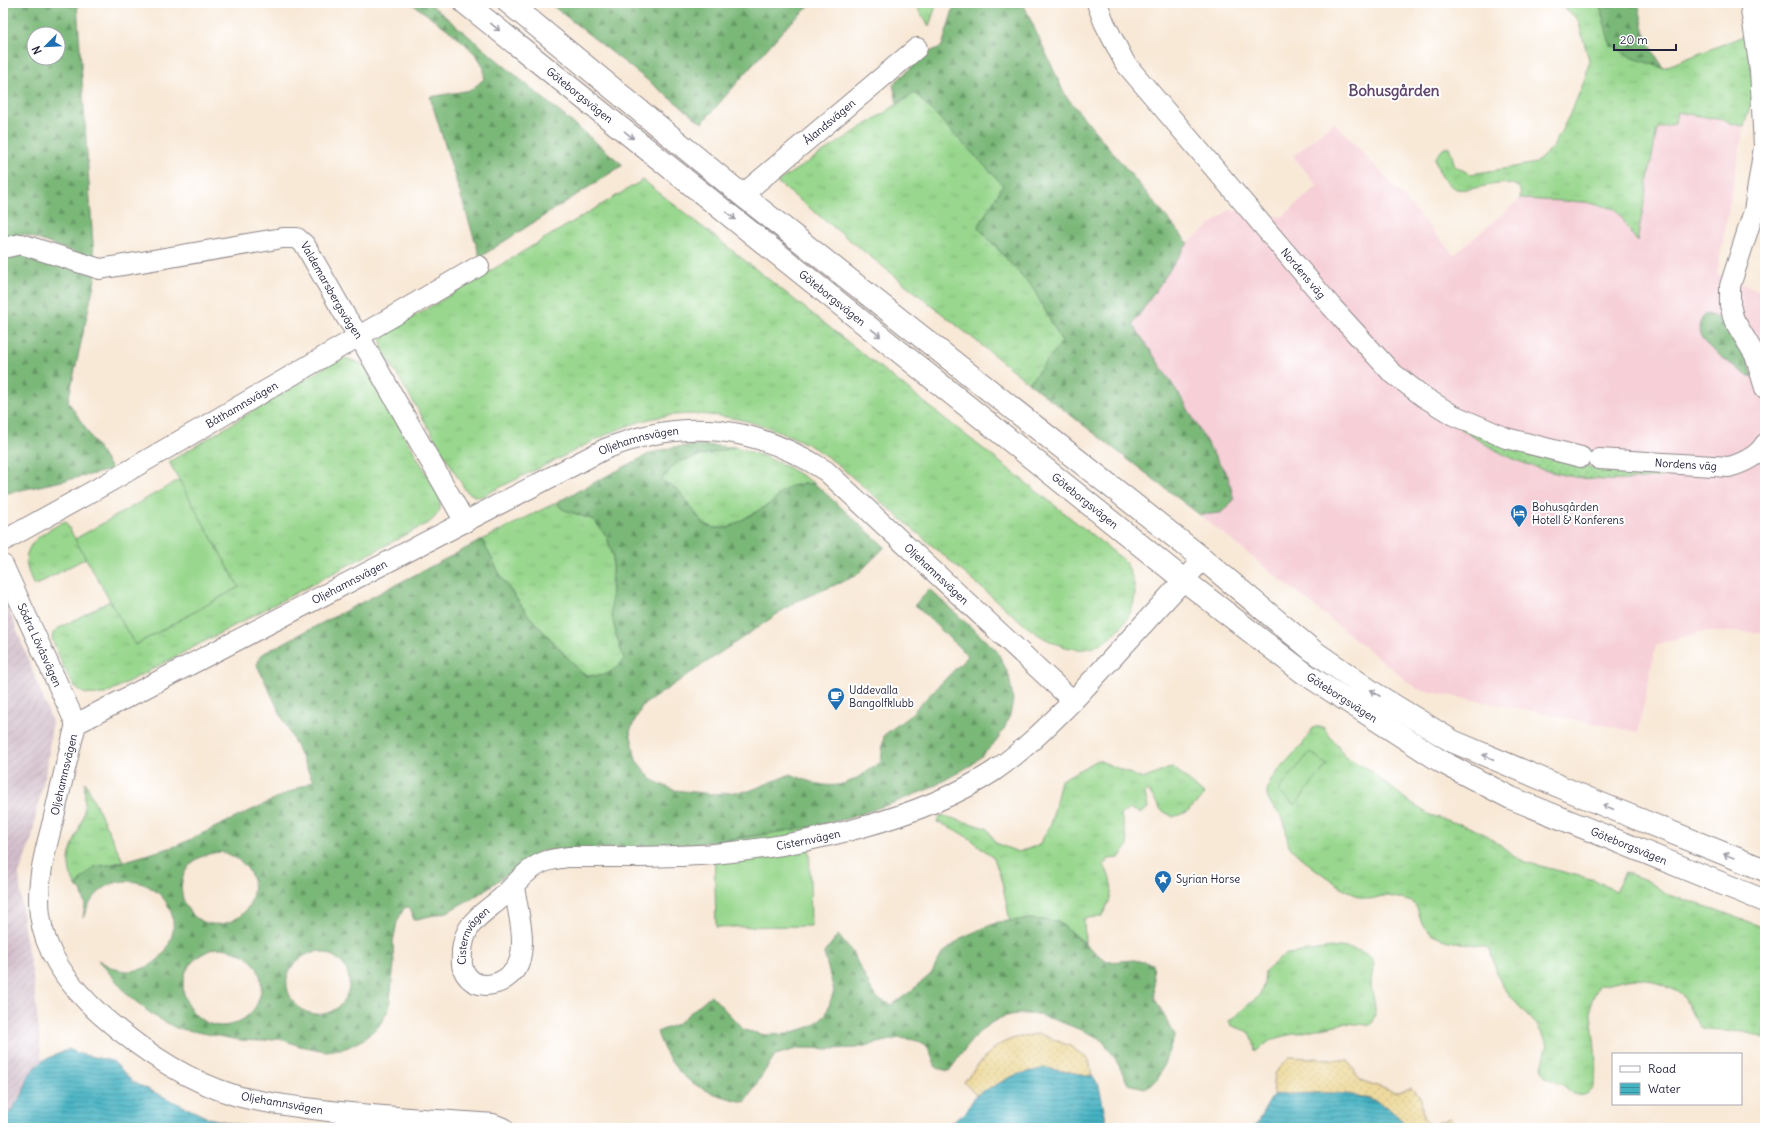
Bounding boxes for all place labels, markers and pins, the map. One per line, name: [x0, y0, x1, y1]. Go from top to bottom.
place label: Bohusgården Hotell & Konferens: [1532, 500, 1624, 527]
hotel icon: Bohusgården Hotell & Konferens: [1509, 503, 1529, 528]
place label: Uddevalla Bangolfklubb: [849, 683, 914, 710]
cafe icon: Uddevalla Bangolfklubb: [826, 686, 846, 711]
place icon: Syrian Horse: [1153, 869, 1173, 894]
place label: Syrian Horse: [1176, 872, 1240, 886]

